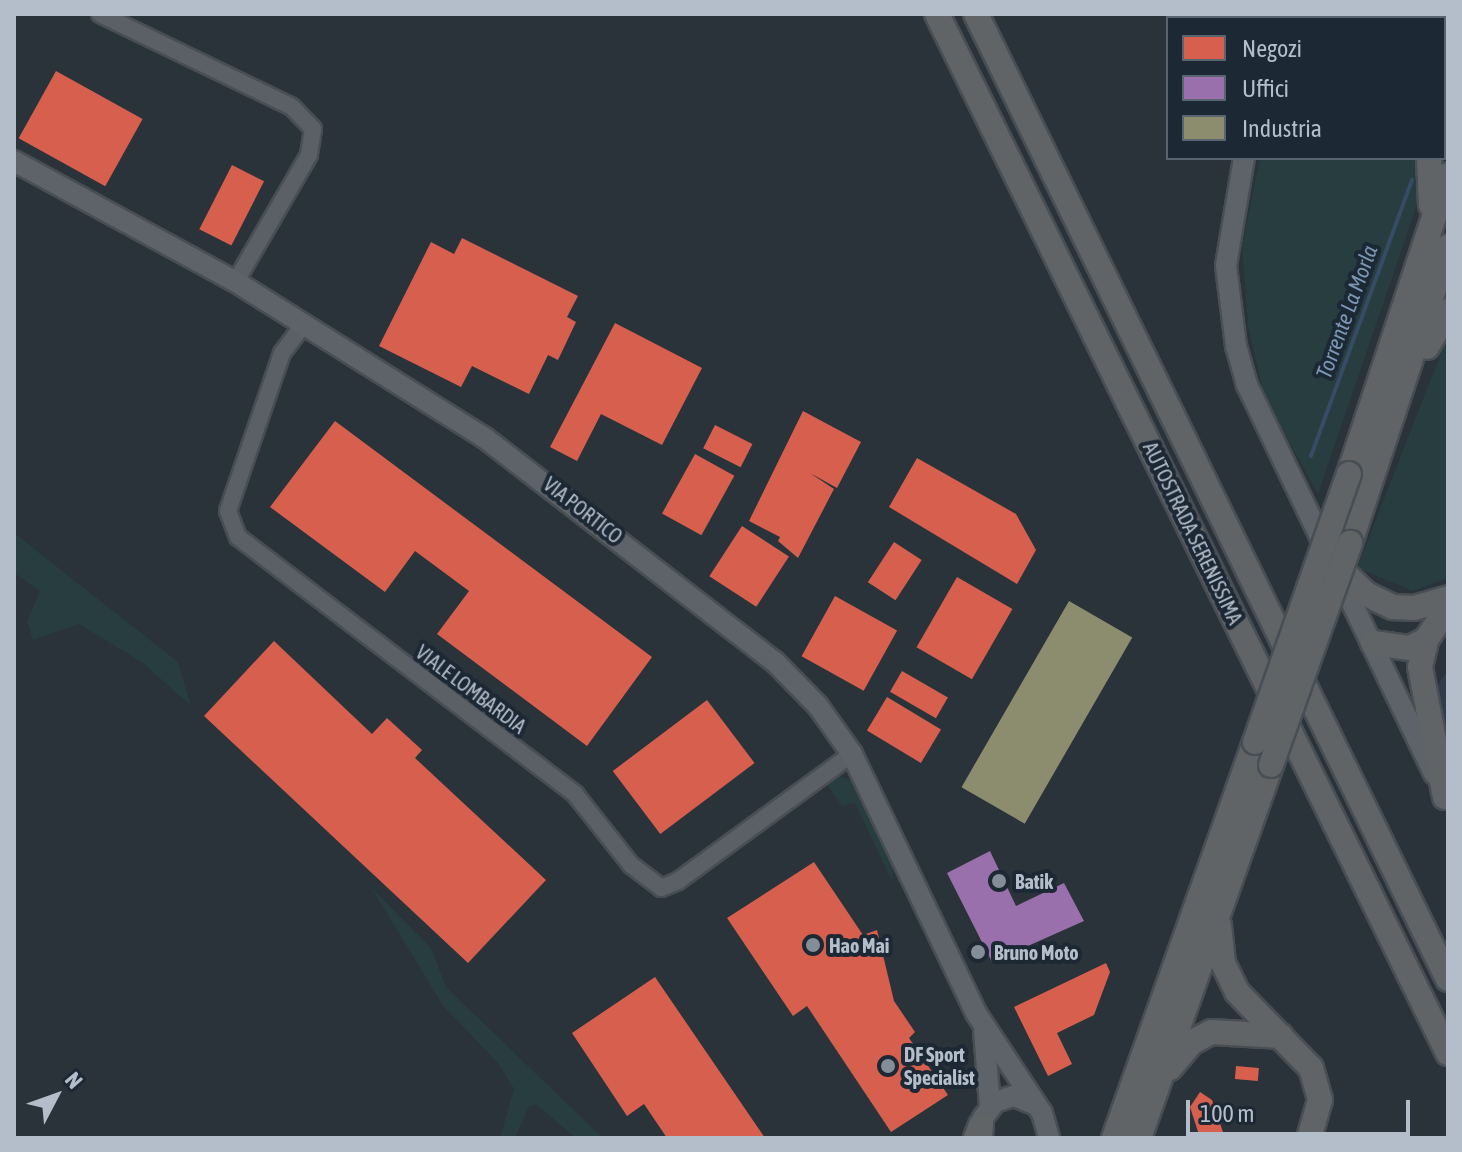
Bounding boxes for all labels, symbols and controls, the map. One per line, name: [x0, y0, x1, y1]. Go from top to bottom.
legend: [1166, 16, 1446, 160]
text: Negozi: [1242, 35, 1302, 62]
text: Uffici: [1242, 75, 1289, 102]
text: Industria: [1242, 115, 1322, 142]
water label: Torrente La Morla: [1311, 242, 1383, 382]
street label: AUTOSTRADA SERENISSIMA: [1138, 438, 1248, 628]
street label: VIA PORTICO: [539, 472, 627, 548]
street label: VIALE LOMBARDIA: [411, 640, 531, 738]
place label: Batik: [1015, 869, 1053, 893]
marker: Batik: [990, 872, 1008, 890]
place label: Hao Mai: [829, 933, 889, 957]
marker: Hao Mai: [804, 936, 822, 954]
place label: Bruno Moto: [994, 940, 1079, 964]
marker: Bruno Moto: [969, 943, 987, 961]
place label: DF Sport Specialist: [904, 1042, 975, 1089]
north arrow: [16, 1056, 96, 1136]
marker: DF Sport Specialist: [879, 1057, 897, 1075]
text: N: [60, 1067, 88, 1094]
scale bar: [1190, 1084, 1414, 1134]
text: 100 m: [1200, 1100, 1254, 1127]

